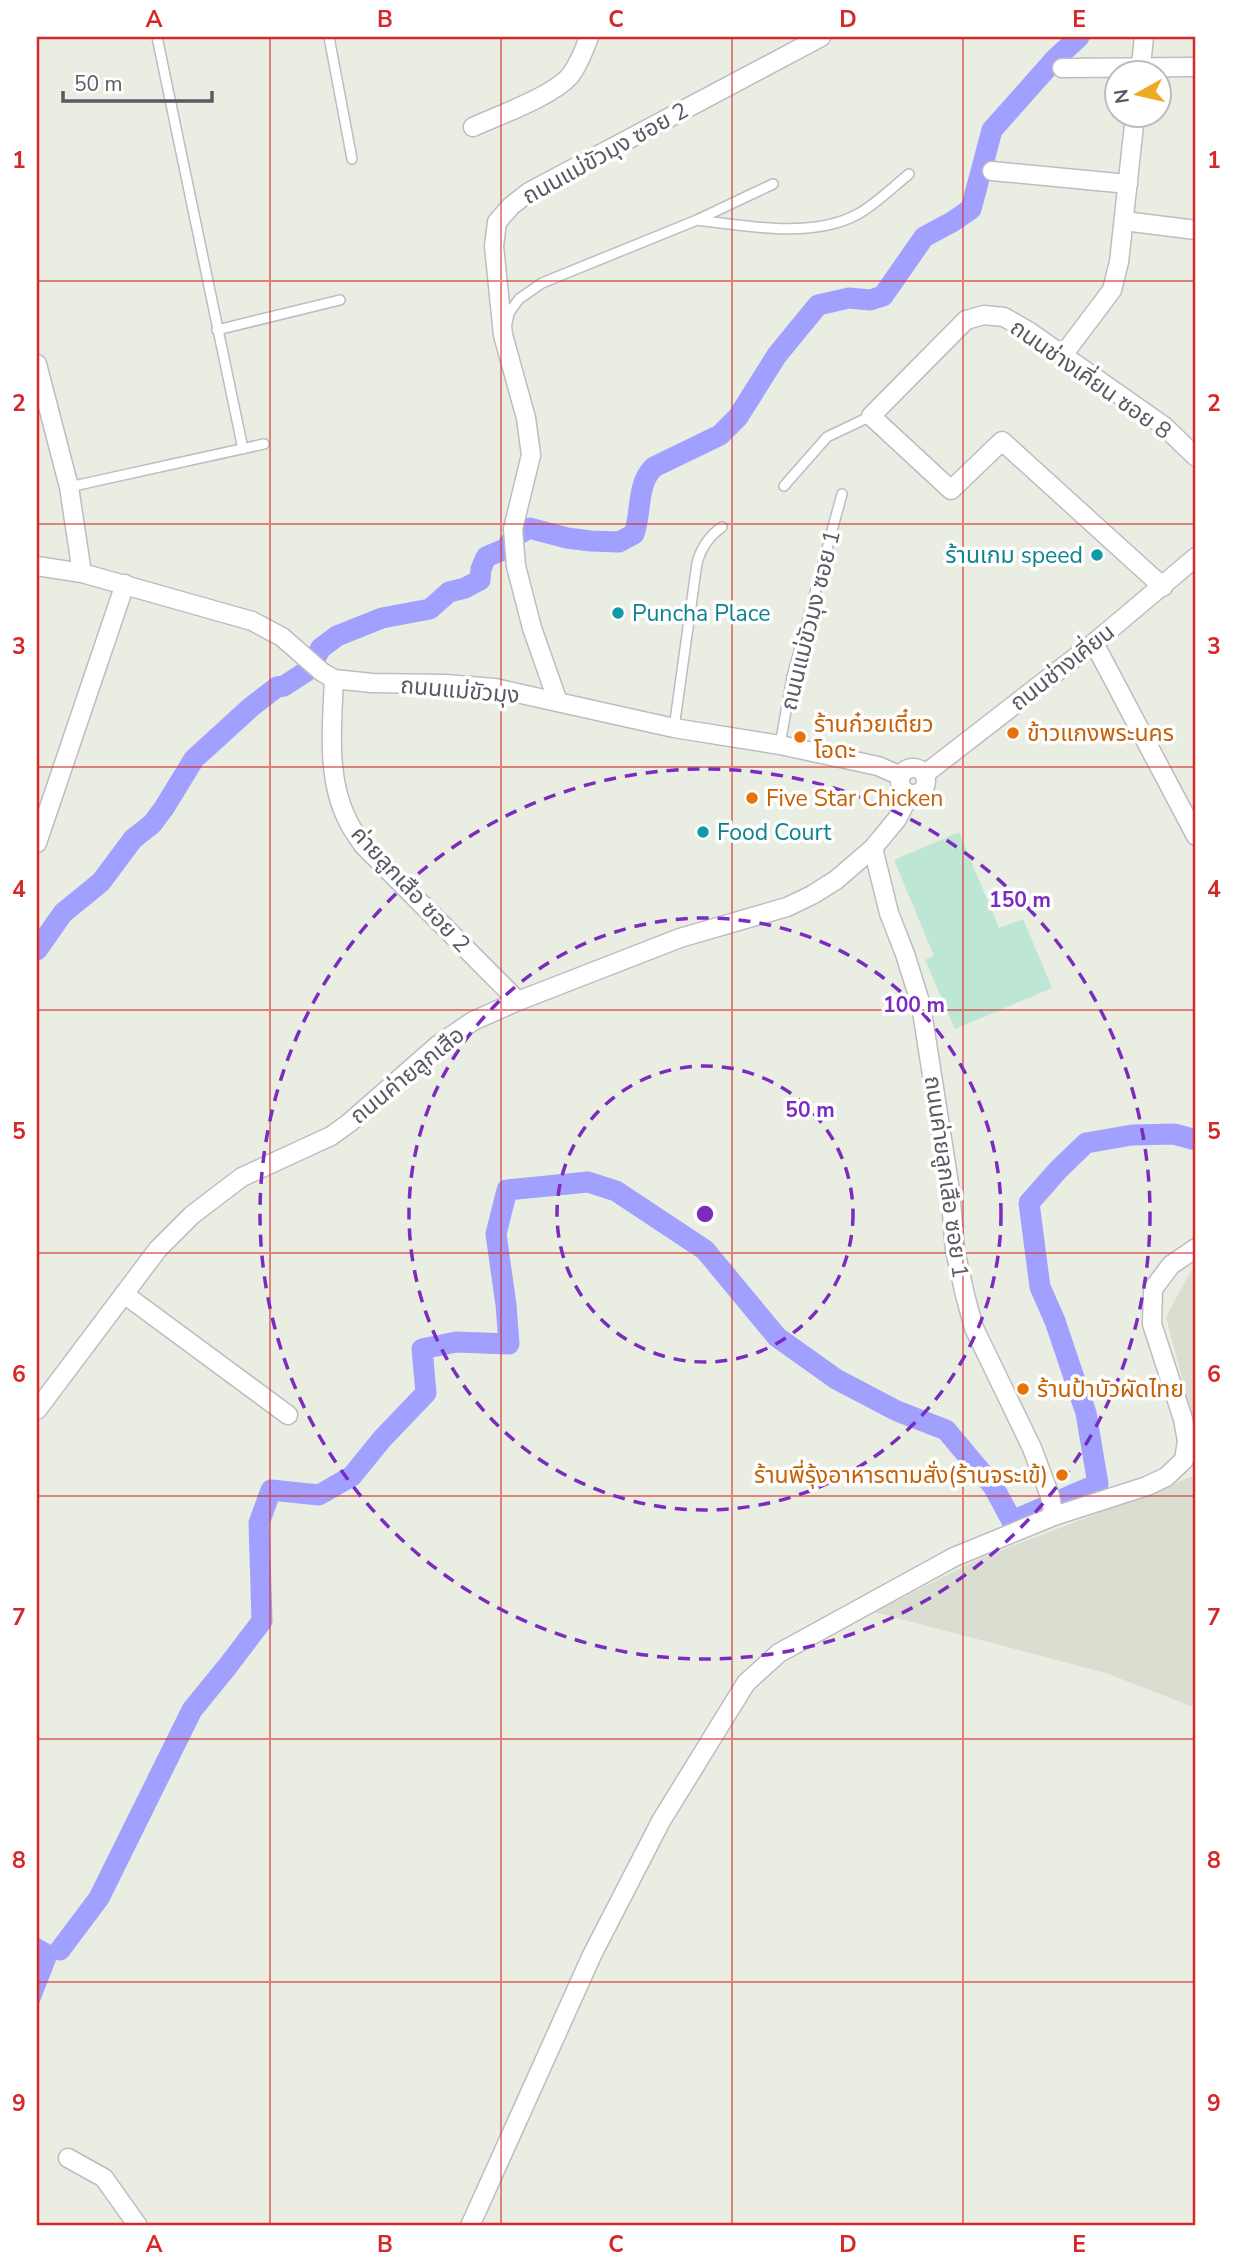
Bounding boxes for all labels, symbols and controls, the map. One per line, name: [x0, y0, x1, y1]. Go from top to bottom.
text: A: [145, 4, 163, 35]
text: B: [377, 4, 393, 35]
text: C: [608, 4, 624, 35]
text: D: [839, 4, 857, 35]
text: E: [1072, 4, 1086, 35]
scale bar: [63, 60, 212, 104]
north arrow: [1104, 60, 1174, 130]
text: 50 m: [74, 70, 123, 98]
text: N: [1108, 87, 1136, 105]
street label: ถนนแม่ขัวมุง ซอย 2: [517, 95, 694, 212]
text: 1: [12, 145, 26, 176]
text: 1: [1207, 145, 1221, 176]
street label: ถนนช่างเคี่ยน ซอย 8: [1004, 311, 1178, 447]
text: 2: [12, 388, 26, 419]
text: 2: [1207, 388, 1221, 419]
street label: ถนนแม่ขัวมุง ซอย 1: [773, 527, 848, 714]
place label: ร้านเกม speed: [945, 540, 1083, 571]
marker: ร้านเกม speed: [1089, 547, 1105, 563]
place label: Puncha Place: [632, 598, 770, 629]
marker: Puncha Place: [610, 605, 626, 621]
street label: ถนนช่างเคี่ยน: [1003, 616, 1121, 718]
text: 3: [12, 631, 26, 662]
text: 3: [1207, 631, 1221, 662]
street label: ถนนแม่ขัวมุง: [399, 670, 521, 711]
place label: ร้านก๋วยเตี๋ยว โอดะ: [814, 708, 934, 766]
place label: ข้าวแกงพระนคร: [1027, 718, 1174, 749]
marker: ข้าวแกงพระนคร: [1005, 725, 1021, 741]
marker: ร้านก๋วยเตี๋ยว โอดะ: [792, 729, 808, 745]
place label: Five Star Chicken: [766, 783, 943, 814]
marker: Five Star Chicken: [744, 790, 760, 806]
place label: Food Court: [717, 817, 832, 848]
street label: ค่ายลูกเสือ ซอย 2: [344, 819, 477, 959]
marker: Food Court: [695, 824, 711, 840]
text: 4: [12, 874, 26, 905]
text: 4: [1207, 874, 1221, 905]
text: 150 m: [989, 886, 1051, 914]
text: 100 m: [883, 991, 945, 1019]
street label: ถนนค่ายลูกเสือ: [344, 1020, 471, 1131]
street label: ถนนค่ายลูกเสือ ซอย 1: [917, 1074, 976, 1280]
text: 50 m: [785, 1096, 835, 1124]
text: 5: [12, 1116, 26, 1147]
text: 5: [1207, 1116, 1221, 1147]
centre of rings: [693, 1202, 717, 1226]
text: 6: [12, 1359, 26, 1390]
text: 6: [1207, 1359, 1221, 1390]
place label: ร้านป้าบัวผัดไทย: [1037, 1374, 1184, 1405]
marker: ร้านป้าบัวผัดไทย: [1015, 1381, 1031, 1397]
place label: ร้านพี่รุ้งอาหารตามสั่ง(ร้านจระเข้): [754, 1459, 1048, 1491]
marker: ร้านพี่รุ้งอาหารตามสั่ง(ร้านจระเข้): [1054, 1467, 1070, 1483]
text: 7: [12, 1602, 26, 1633]
text: 7: [1207, 1602, 1221, 1633]
text: 8: [12, 1845, 26, 1876]
text: 8: [1207, 1845, 1221, 1876]
text: 9: [12, 2088, 26, 2119]
text: 9: [1207, 2088, 1221, 2119]
text: A: [145, 2229, 163, 2260]
text: B: [377, 2229, 393, 2260]
text: C: [608, 2229, 624, 2260]
text: D: [839, 2229, 857, 2260]
text: E: [1072, 2229, 1086, 2260]

